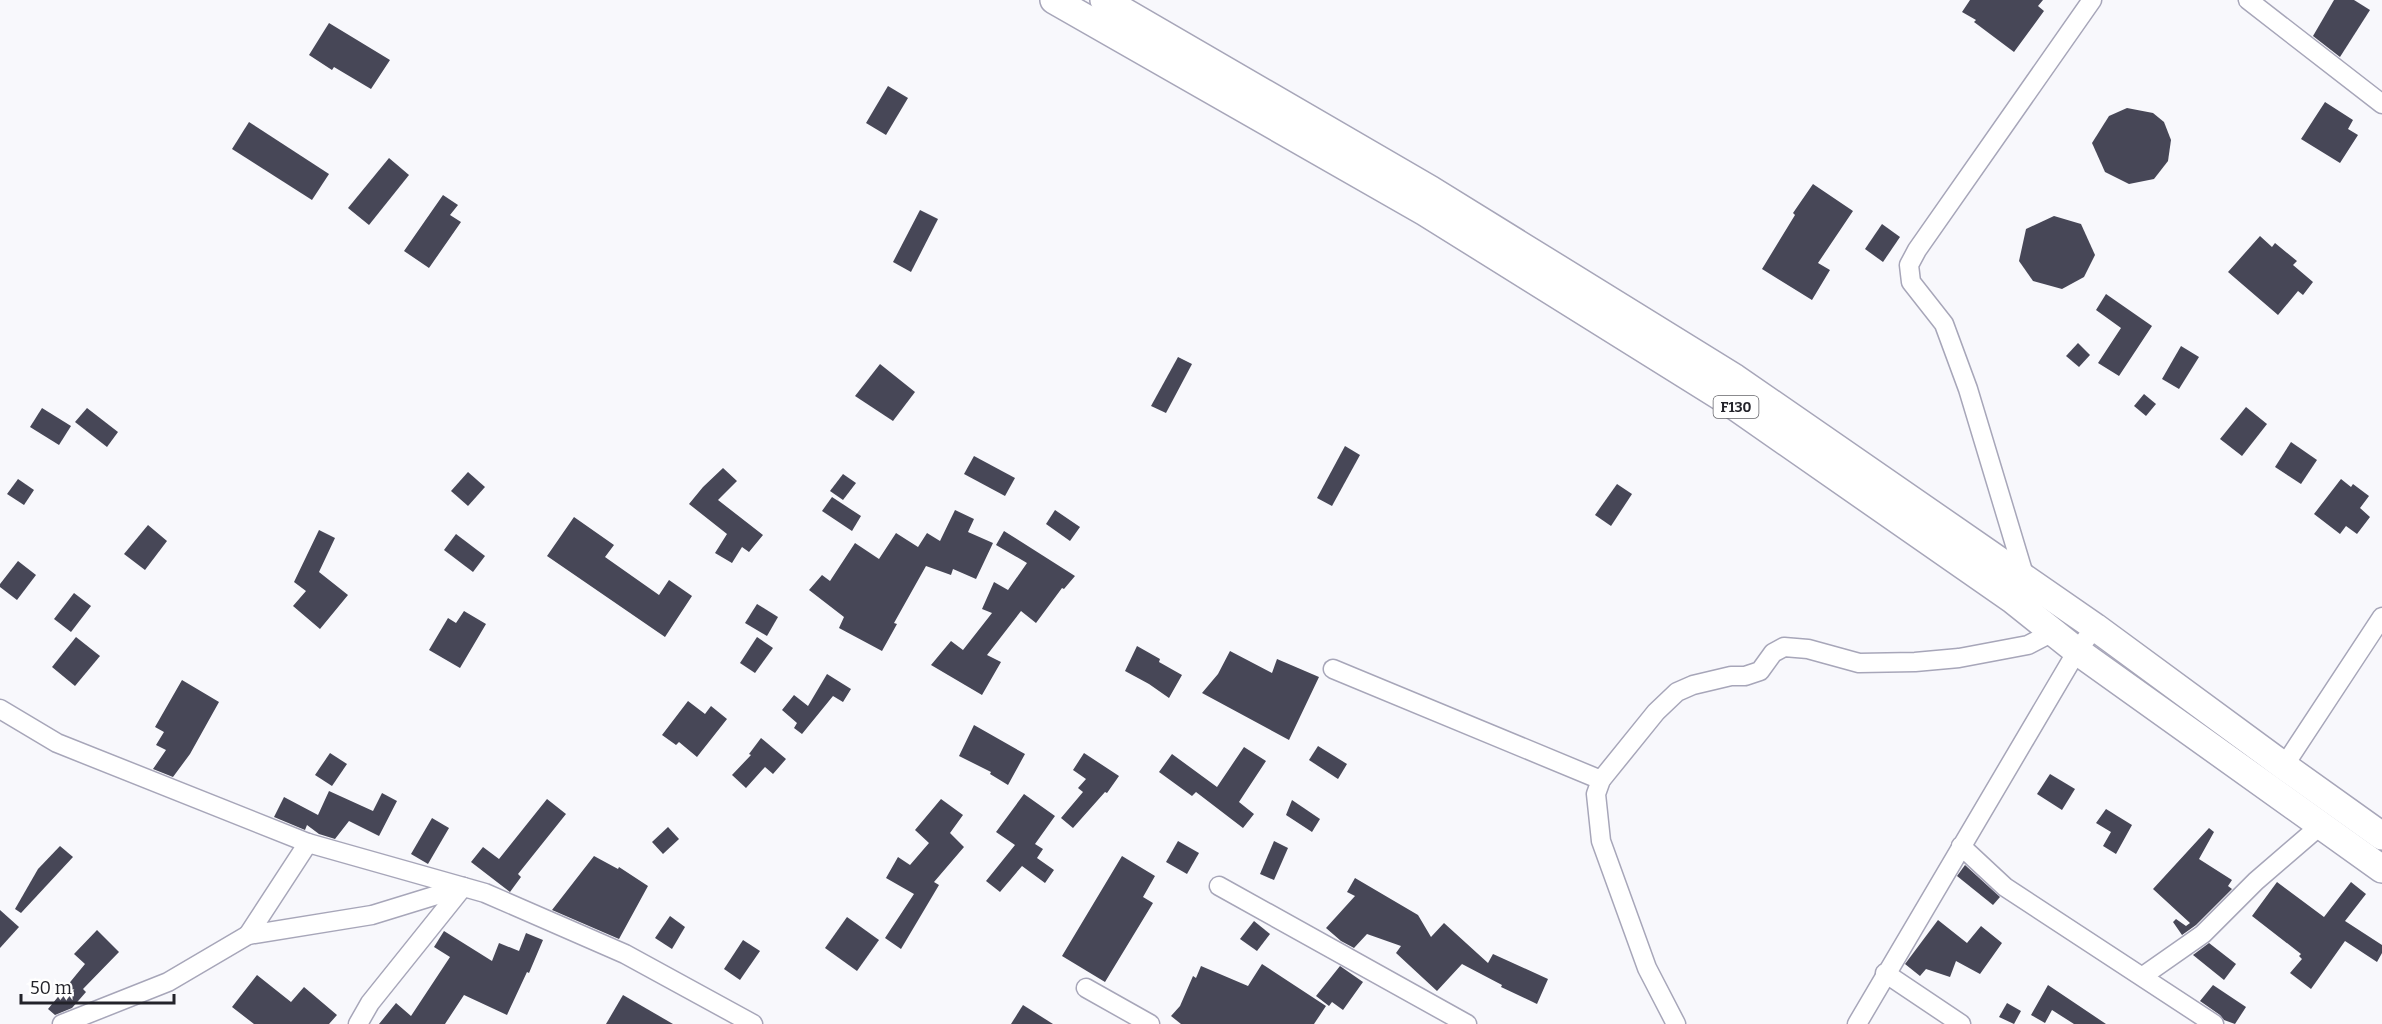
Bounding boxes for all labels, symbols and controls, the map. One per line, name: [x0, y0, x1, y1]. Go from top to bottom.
road number: F130: [1714, 396, 1758, 418]
scale bar: [21, 967, 174, 1005]
text: 50 m: [30, 977, 72, 999]

